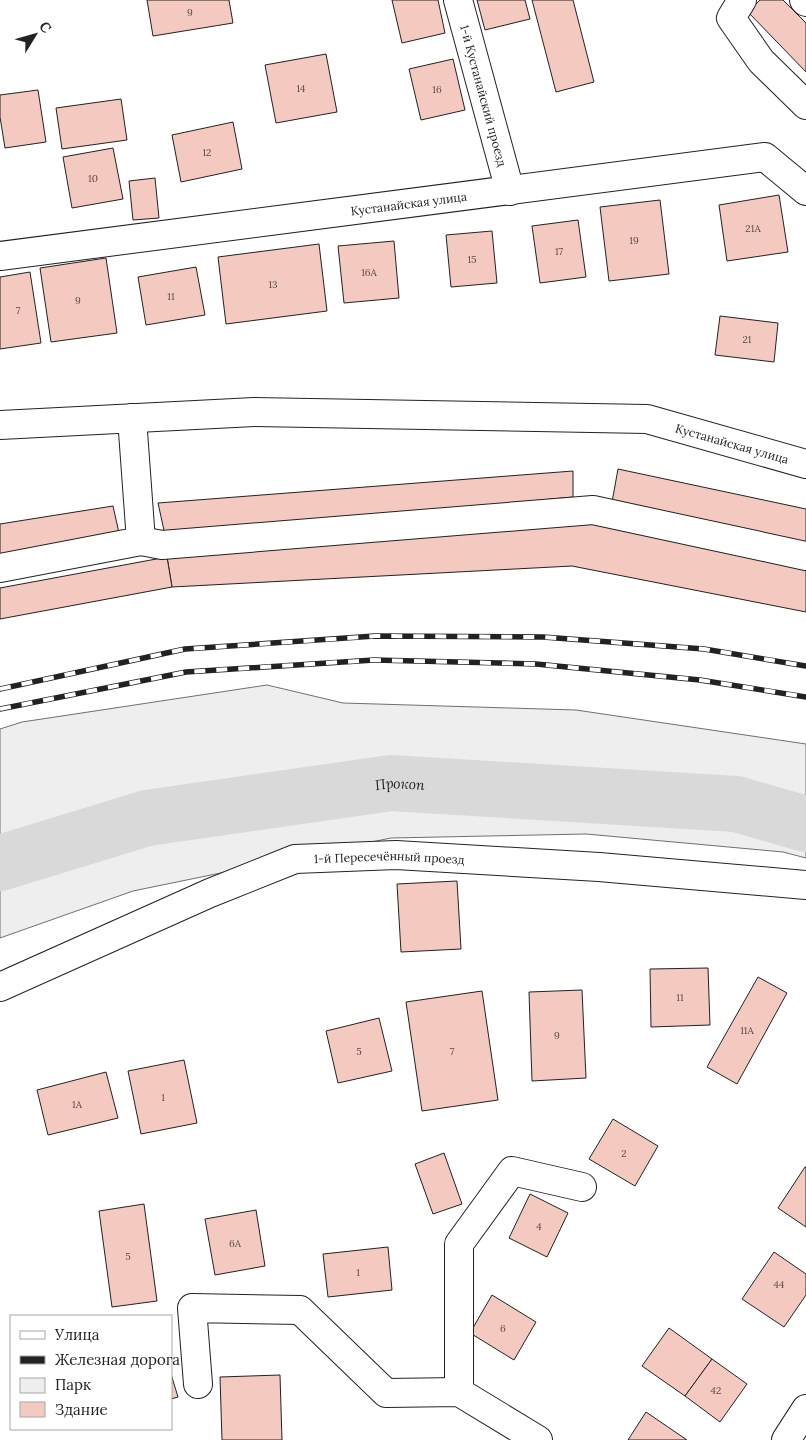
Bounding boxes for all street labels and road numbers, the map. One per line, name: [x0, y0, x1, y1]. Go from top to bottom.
street label: 1-й Кустанайский проезд: [458, 23, 510, 168]
street label: Кустанайская улица: [350, 188, 468, 218]
street label: Кустанайская улица: [674, 420, 791, 466]
street label: 1-й Пересечённый проезд: [313, 847, 465, 867]

